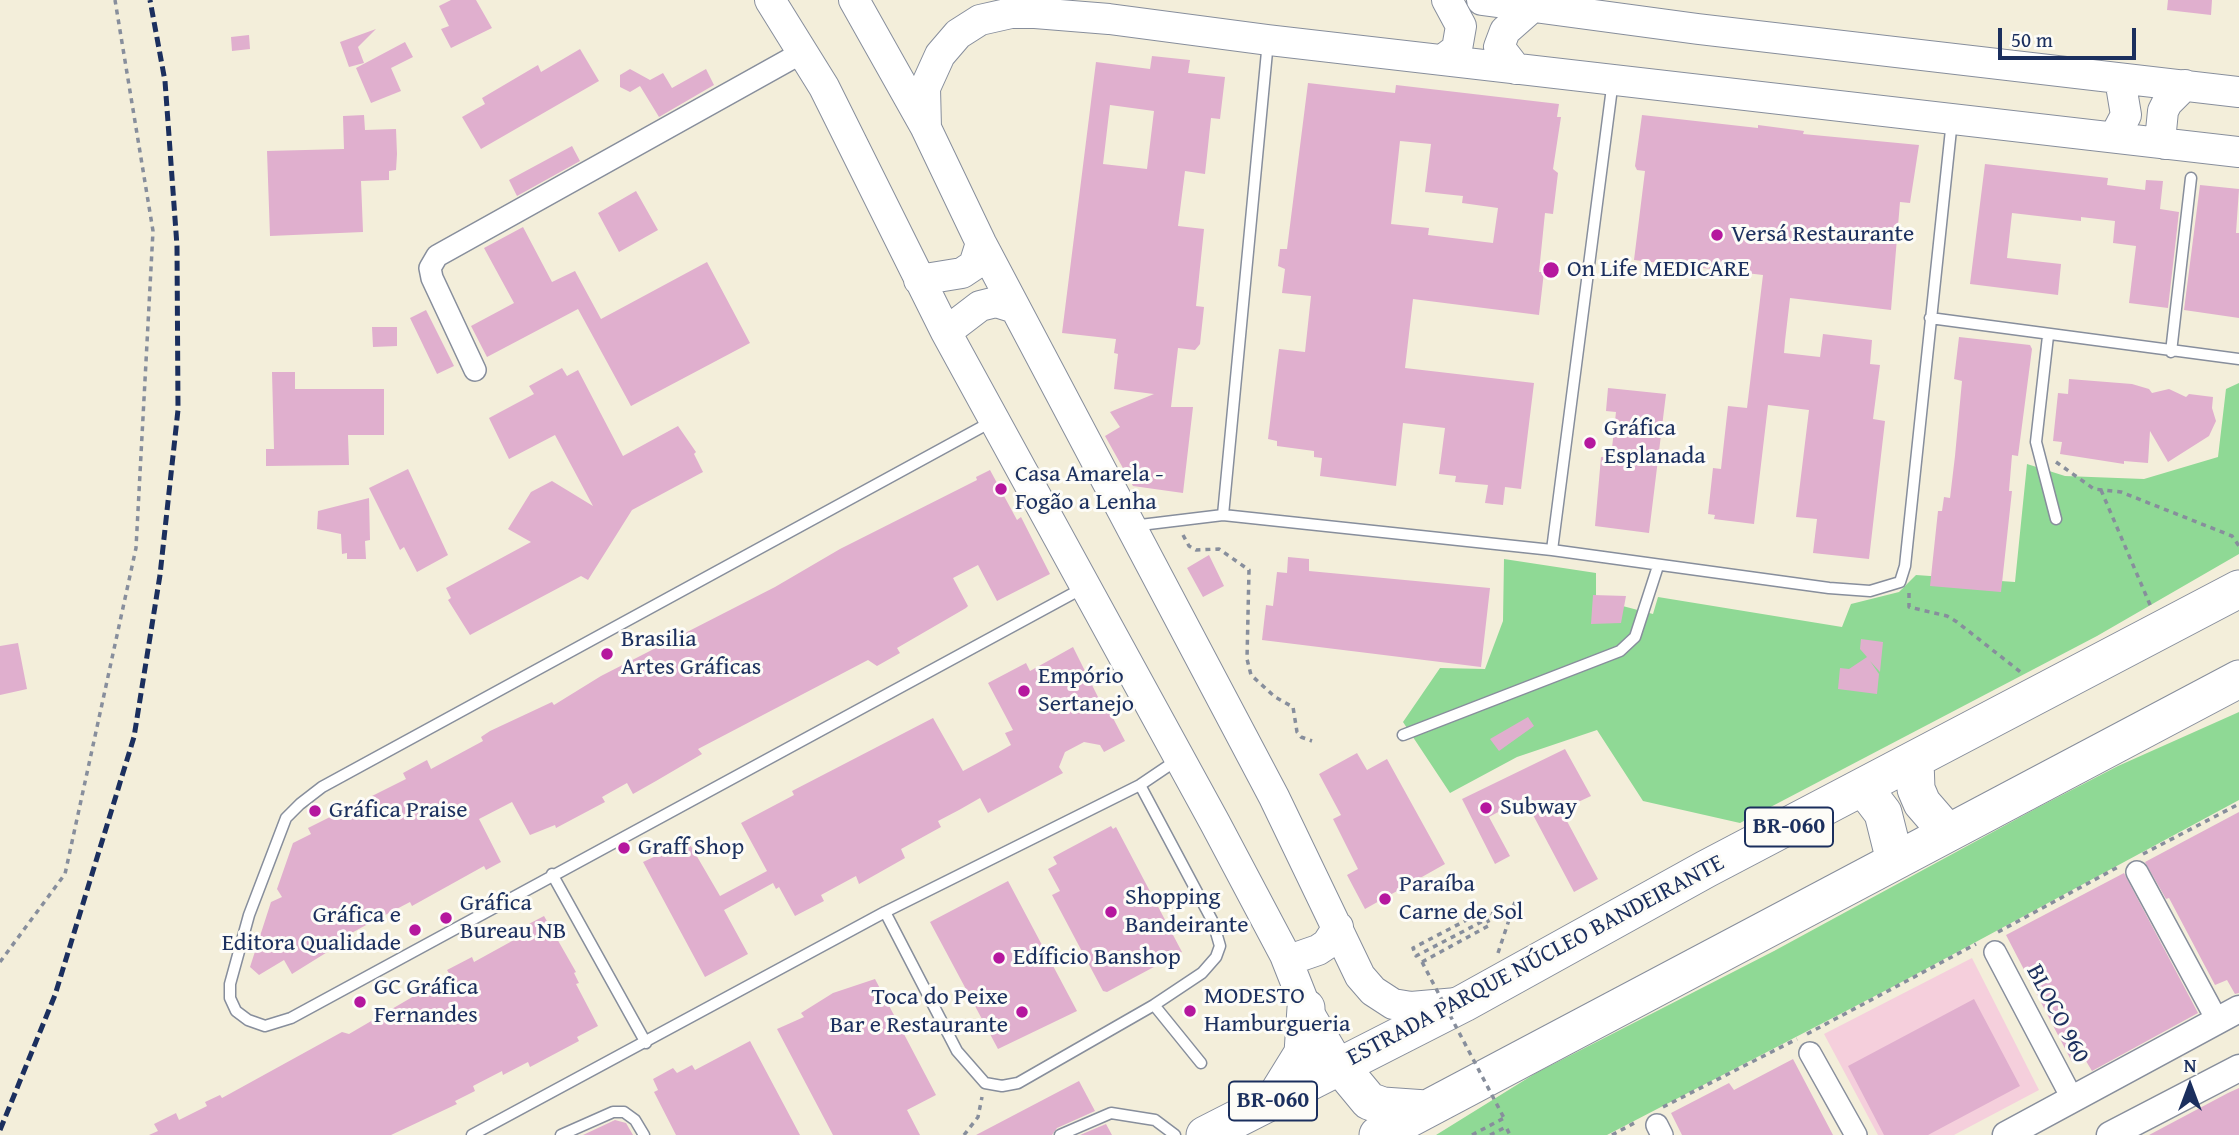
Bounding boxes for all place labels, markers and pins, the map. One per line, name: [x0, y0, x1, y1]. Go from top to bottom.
place label: Versá Restaurante: [1731, 221, 1914, 249]
marker: Versá Restaurante: [1709, 227, 1725, 243]
place label: On Life MEDICARE: [1567, 256, 1750, 284]
marker: On Life MEDICARE: [1541, 260, 1561, 280]
place label: Gráfica Esplanada: [1604, 415, 1706, 471]
marker: Gráfica Esplanada: [1582, 435, 1598, 451]
place label: Casa Amarela - Fogão a Lenha: [1015, 461, 1163, 517]
marker: Casa Amarela - Fogão a Lenha: [993, 481, 1009, 497]
place label: Brasilia Artes Gráficas: [621, 626, 761, 682]
marker: Brasilia Artes Gráficas: [599, 646, 615, 662]
place label: Empório Sertanejo: [1038, 663, 1134, 719]
marker: Empório Sertanejo: [1016, 683, 1032, 699]
place label: Subway: [1500, 794, 1577, 822]
place label: Gráfica Praise: [329, 797, 468, 825]
marker: Subway: [1478, 800, 1494, 816]
marker: Gráfica Praise: [307, 803, 323, 819]
place label: Graff Shop: [638, 834, 744, 862]
marker: Graff Shop: [616, 840, 632, 856]
place label: Paraíba Carne de Sol: [1399, 871, 1523, 927]
place label: Shopping Bandeirante: [1125, 884, 1248, 940]
place label: Gráfica Bureau NB: [460, 890, 566, 946]
marker: Paraíba Carne de Sol: [1377, 891, 1393, 907]
place label: Gráfica e Editora Qualidade: [222, 902, 401, 958]
marker: Shopping Bandeirante: [1103, 904, 1119, 920]
marker: Gráfica Bureau NB: [438, 910, 454, 926]
marker: Gráfica e Editora Qualidade: [407, 922, 423, 938]
place label: Edíficio Banshop: [1013, 944, 1181, 972]
marker: Edíficio Banshop: [991, 950, 1007, 966]
place label: GC Gráfica Fernandes: [374, 974, 478, 1030]
place label: MODESTO Hamburgueria: [1204, 983, 1350, 1039]
place label: Toca do Peixe Bar e Restaurante: [830, 984, 1008, 1040]
marker: GC Gráfica Fernandes: [352, 994, 368, 1010]
marker: MODESTO Hamburgueria: [1182, 1003, 1198, 1019]
marker: Toca do Peixe Bar e Restaurante: [1014, 1004, 1030, 1020]

